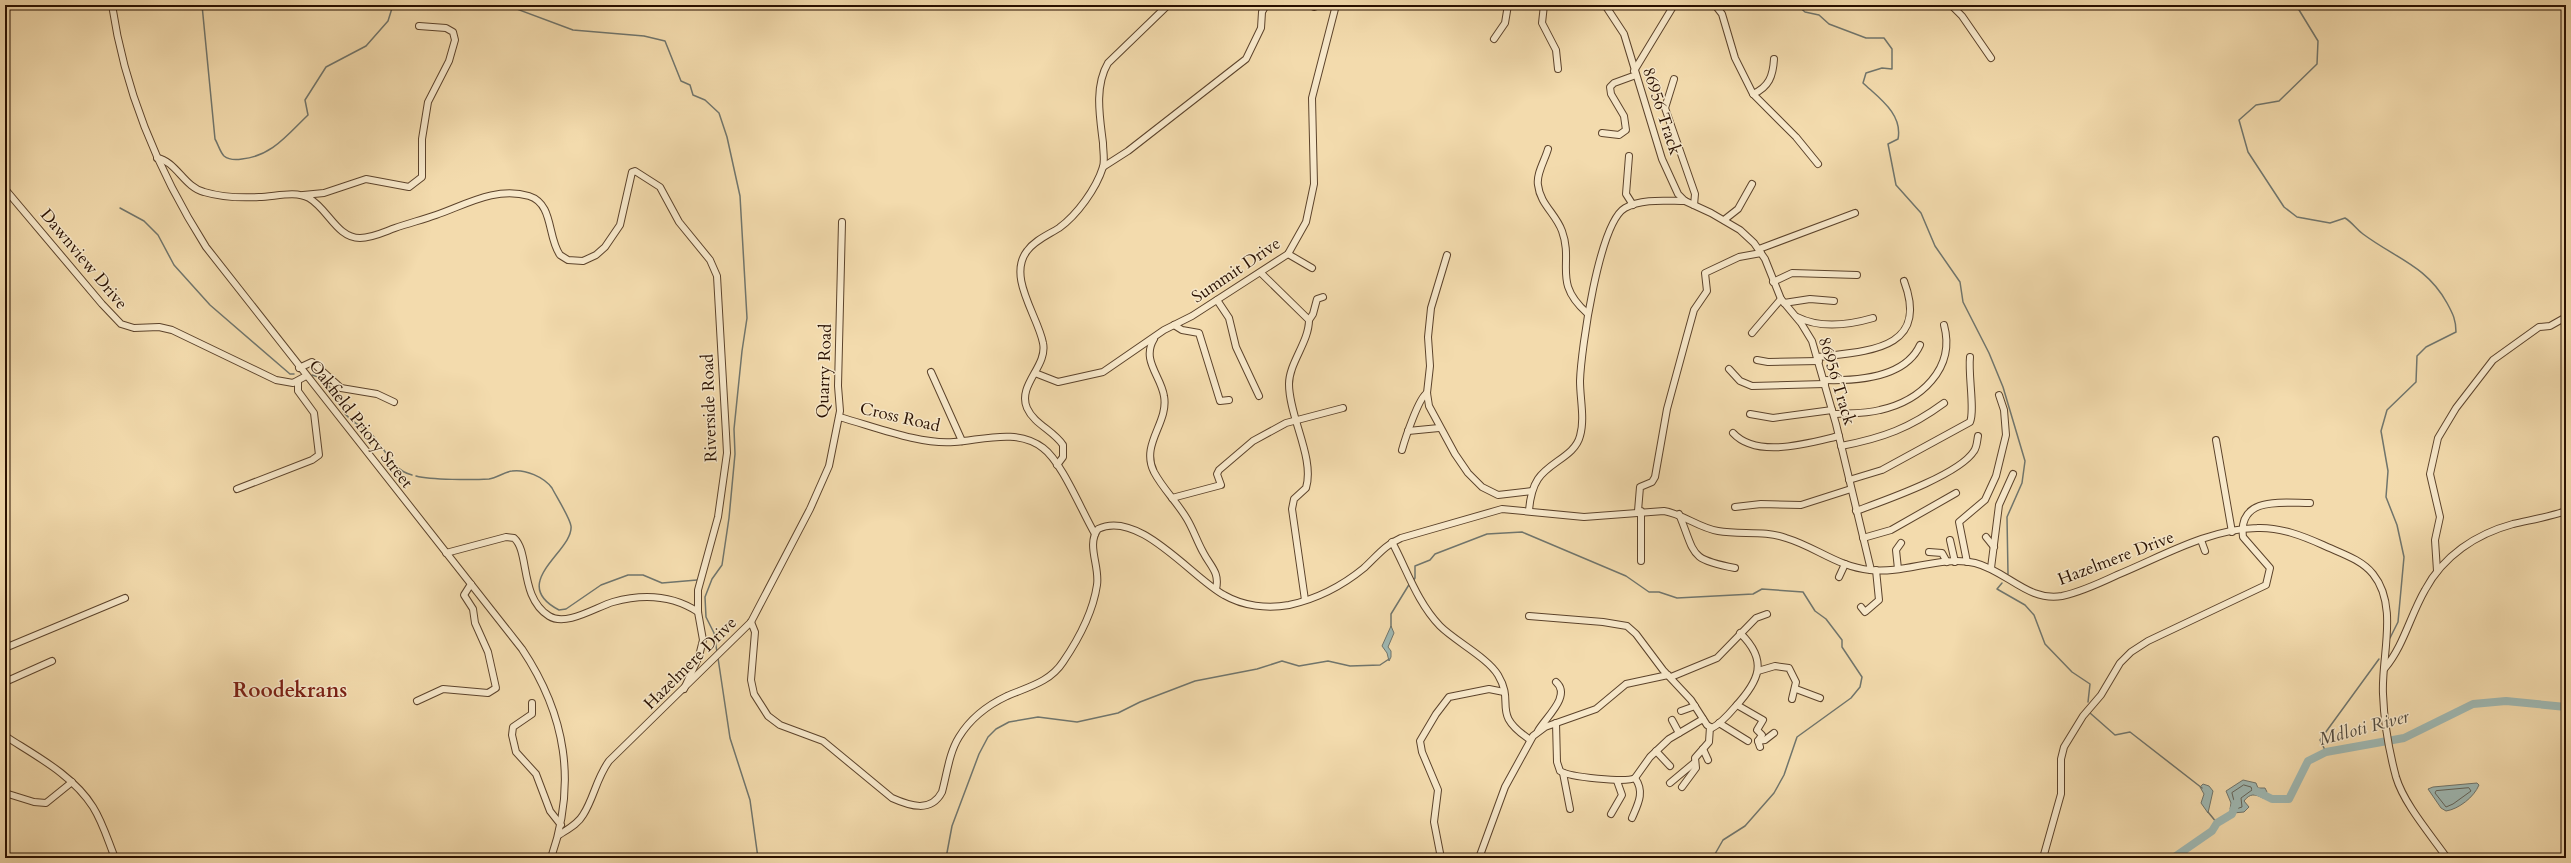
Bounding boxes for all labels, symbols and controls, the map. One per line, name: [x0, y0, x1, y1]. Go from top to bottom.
street label: 86956 Track: [1637, 64, 1687, 159]
street label: Dawnview Drive: [35, 204, 133, 314]
street label: Summit Drive: [1187, 232, 1285, 308]
street label: Quarry Road: [811, 323, 837, 419]
street label: 86956 Track: [1813, 334, 1862, 429]
street label: Riverside Road: [696, 354, 722, 462]
street label: Oakfield Priory Street: [304, 355, 419, 494]
street label: Cross Road: [858, 397, 942, 437]
street label: Hazelmere Drive: [2055, 525, 2177, 591]
street label: Hazelmere Drive: [638, 611, 742, 715]
district label: Roodekrans: [233, 676, 347, 705]
water label: Mdloti River: [2316, 704, 2413, 752]

